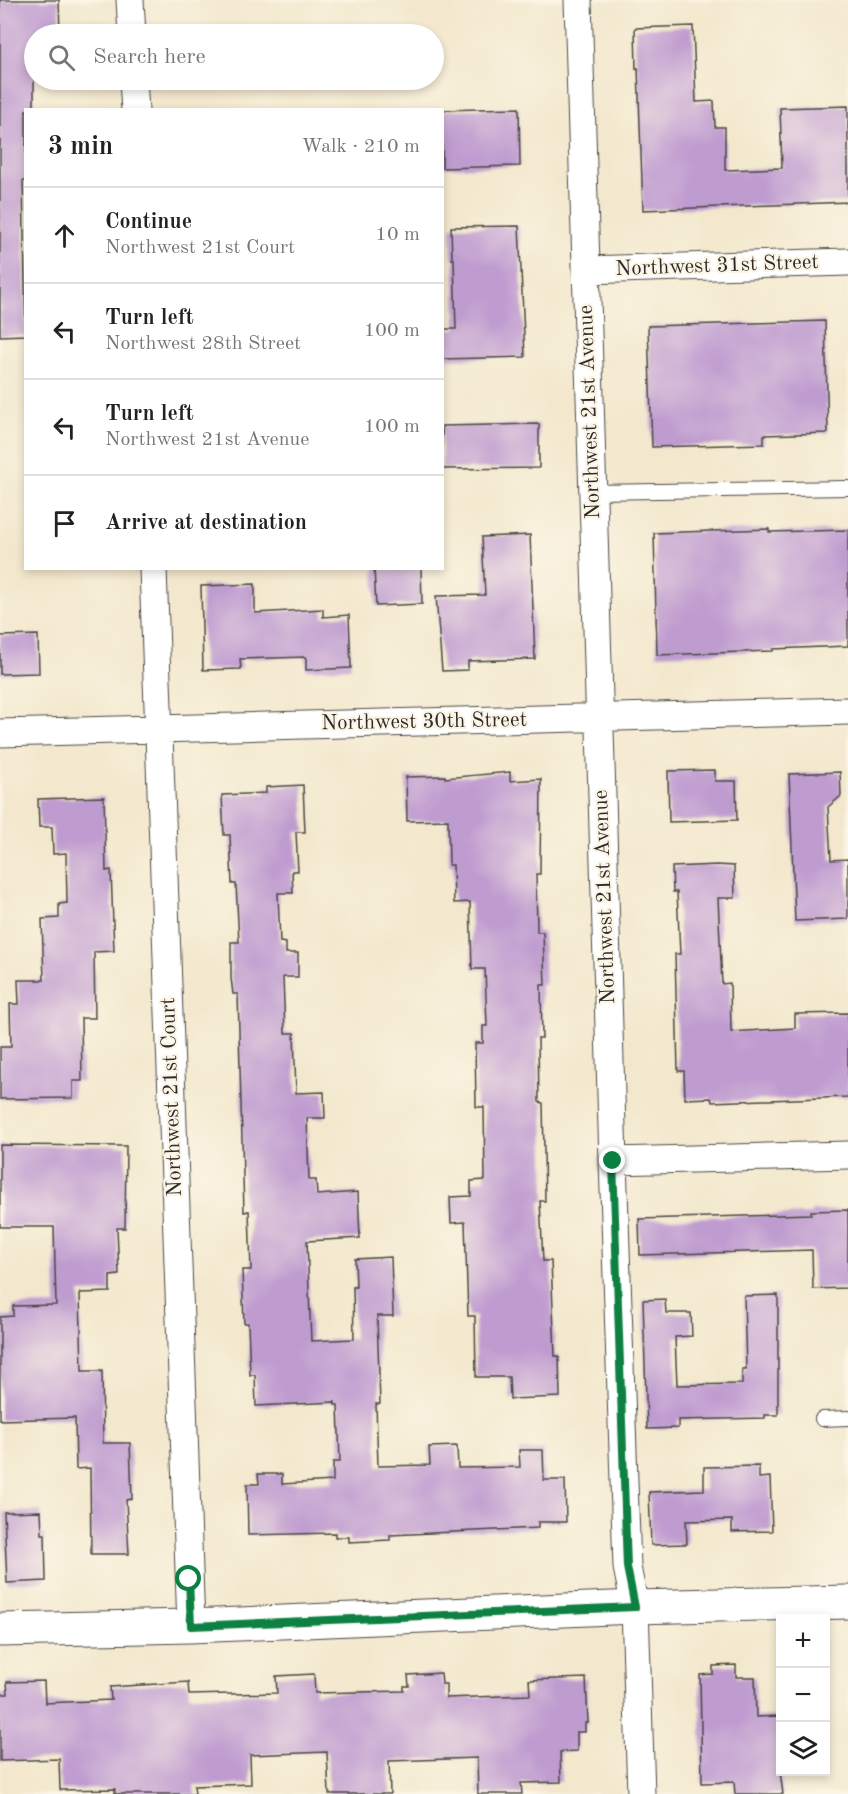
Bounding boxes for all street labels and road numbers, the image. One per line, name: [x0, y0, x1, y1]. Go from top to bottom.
street label: Northwest 31st Street: [615, 252, 819, 280]
street label: Northwest 21st Avenue: [576, 304, 604, 520]
street label: Northwest 30th Street: [321, 710, 527, 734]
street label: Northwest 21st Avenue: [591, 789, 619, 1005]
street label: Northwest 21st Court: [158, 997, 186, 1197]

